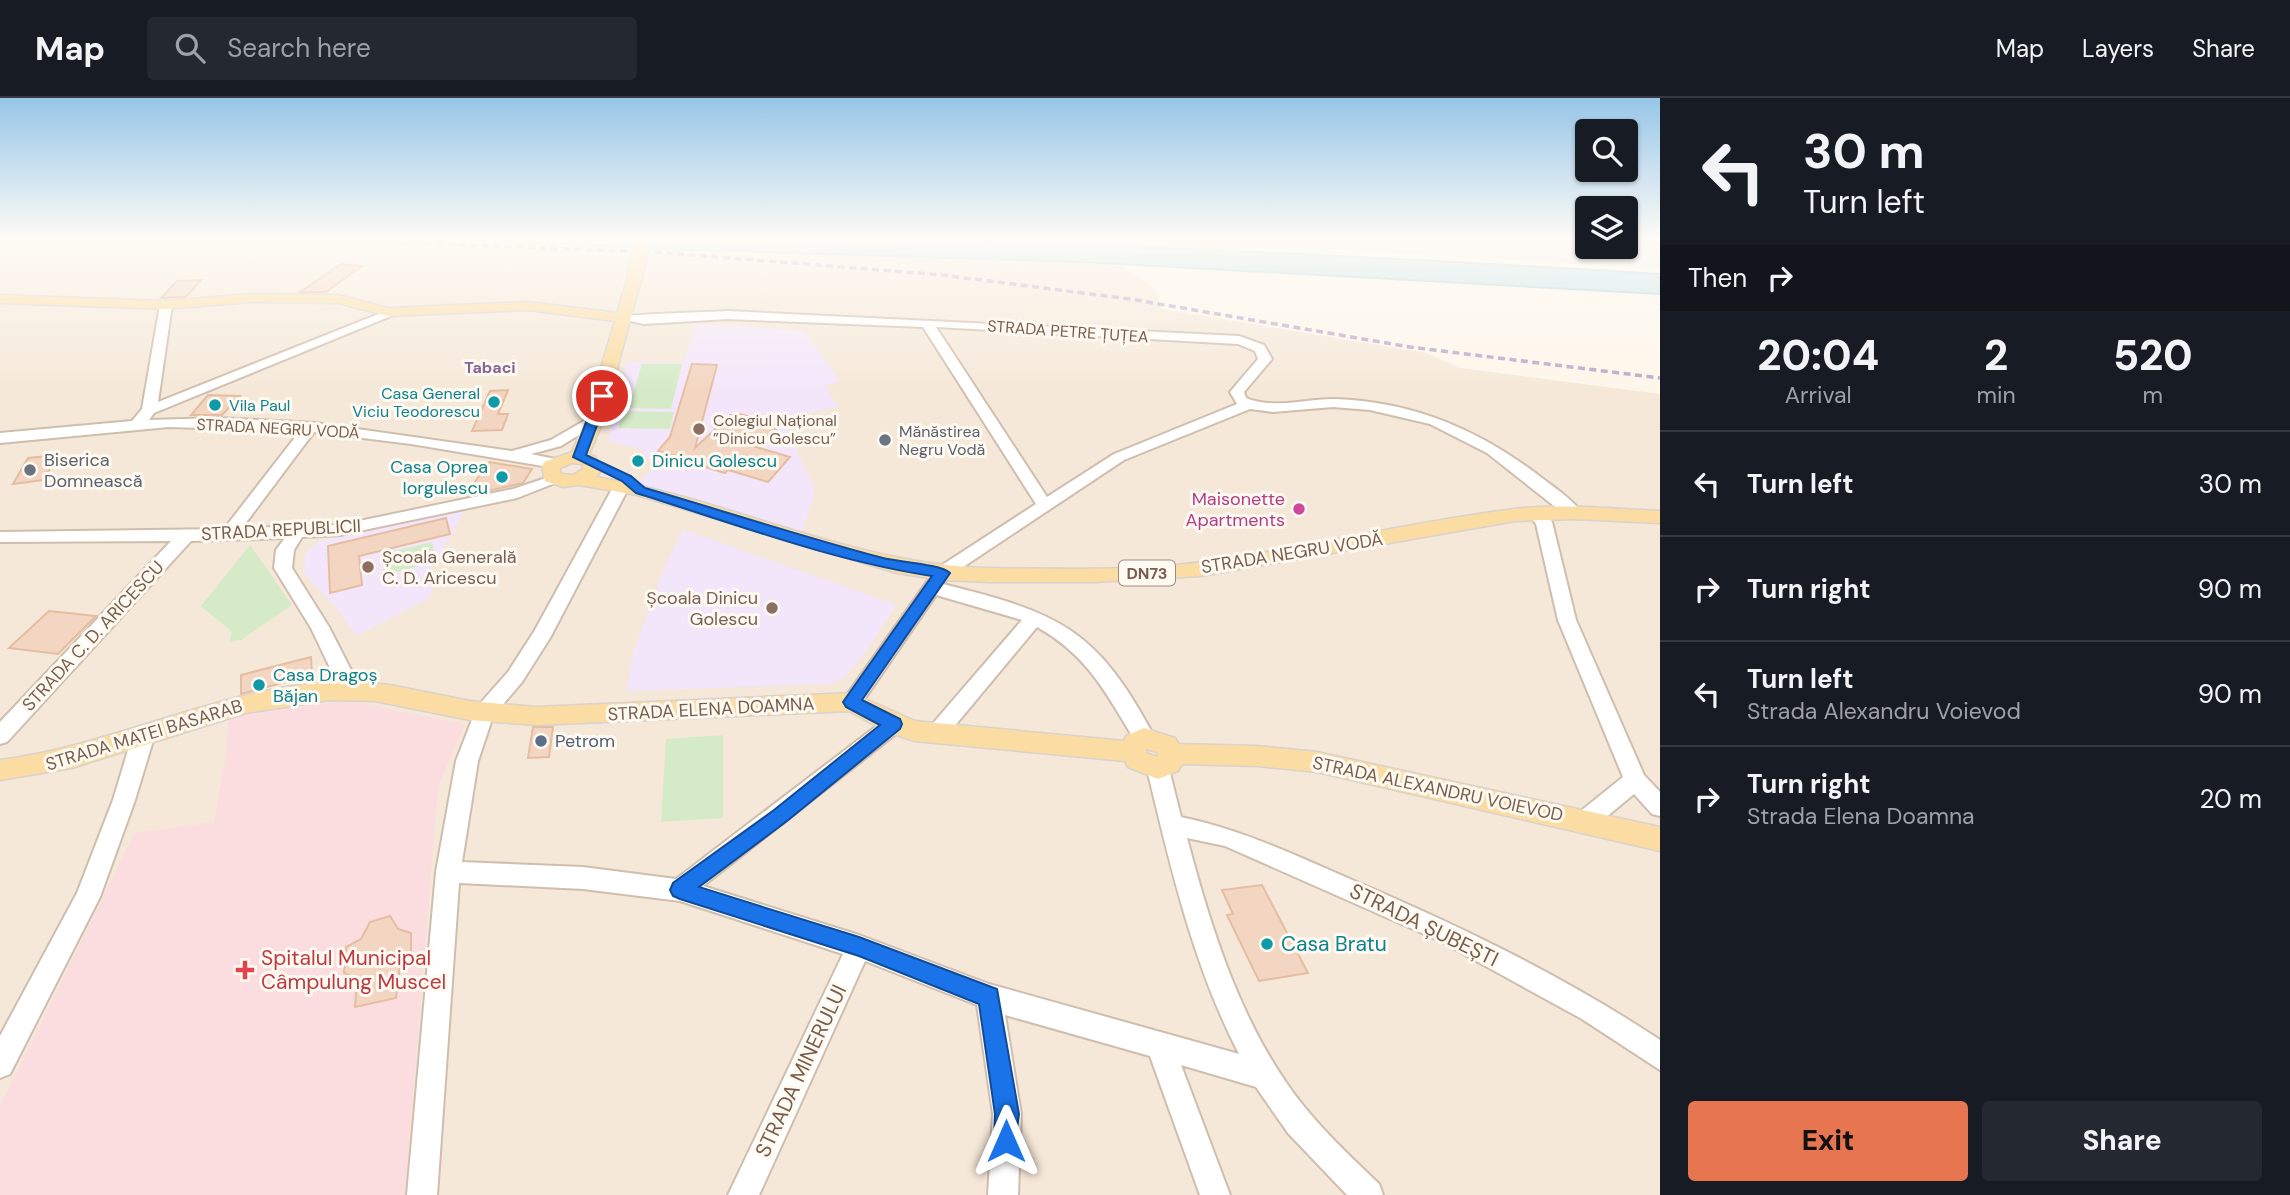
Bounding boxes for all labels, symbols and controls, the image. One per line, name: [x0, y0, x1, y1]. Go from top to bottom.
search box: [147, 17, 637, 80]
text: Map: [35, 27, 105, 70]
icon: search: [171, 29, 209, 67]
text: Search here: [227, 31, 371, 65]
text: Map: [1996, 33, 2044, 64]
text: Layers: [2082, 33, 2154, 64]
text: Share: [2192, 33, 2255, 64]
map controls: [1575, 119, 1638, 259]
button: search: [1575, 119, 1638, 182]
text: 30 m: [1803, 119, 1925, 183]
icon: left: [1688, 126, 1779, 217]
text: Turn left: [1803, 181, 1925, 223]
button: layers: [1575, 196, 1638, 259]
icon: right: [1761, 259, 1799, 297]
text: Then: [1688, 261, 1747, 295]
street label: STRADA PETRE ȚUȚEA: [987, 315, 1150, 348]
text: 20:04: [1757, 328, 1879, 383]
text: 2: [1984, 328, 2008, 383]
text: 520: [2113, 328, 2193, 383]
district label: Tabaci: [464, 357, 516, 378]
pin: [572, 366, 632, 426]
icon: arrive: [583, 377, 621, 415]
text: Arrival: [1785, 380, 1852, 410]
text: min: [1976, 380, 2016, 410]
text: m: [2143, 380, 2163, 410]
place label: Casa General Viciu Teodorescu: [352, 383, 480, 422]
marker: Casa General Viciu Teodorescu: [486, 394, 502, 410]
place label: Vila Paul: [229, 395, 290, 416]
marker: Vila Paul: [207, 397, 223, 413]
place label: Colegiul Național ”Dinicu Golescu”: [713, 410, 837, 449]
street label: STRADA NEGRU VODĂ: [196, 414, 360, 443]
marker: Colegiul Național ”Dinicu Golescu”: [691, 421, 707, 437]
place label: Mănăstirea Negru Vodă: [899, 421, 985, 460]
marker: Mănăstirea Negru Vodă: [877, 432, 893, 448]
place label: Biserica Domnească: [44, 448, 143, 493]
place label: Dinicu Golescu: [652, 449, 777, 473]
marker: Dinicu Golescu: [630, 453, 646, 469]
place label: Casa Oprea Iorgulescu: [390, 455, 488, 500]
marker: Biserica Domnească: [22, 462, 38, 478]
icon: left: [1688, 465, 1726, 503]
text: Turn left: [1747, 467, 1854, 501]
text: 30 m: [2199, 467, 2262, 501]
marker: Casa Oprea Iorgulescu: [494, 469, 510, 485]
place label: Maisonette Apartments: [1186, 487, 1285, 532]
marker: Maisonette Apartments: [1291, 501, 1307, 517]
street label: STRADA REPUBLICII: [200, 514, 362, 546]
street label: STRADA NEGRU VODĂ: [1199, 527, 1385, 579]
place label: Școala Generală C. D. Aricescu: [382, 545, 516, 590]
street label: STRADA C. D. ARICESCU: [17, 556, 169, 716]
marker: Școala Generală C. D. Aricescu: [360, 559, 376, 575]
road number: DN73: [1119, 560, 1175, 586]
icon: right: [1688, 570, 1726, 608]
text: Turn right: [1747, 572, 1871, 606]
text: 90 m: [2198, 572, 2262, 606]
place label: Școala Dinicu Golescu: [646, 586, 758, 631]
marker: Școala Dinicu Golescu: [764, 600, 780, 616]
text: Turn left: [1747, 662, 1854, 696]
place label: Casa Dragoș Băjan: [273, 663, 378, 708]
icon: left: [1688, 675, 1726, 713]
marker: Casa Dragoș Băjan: [251, 677, 267, 693]
text: 90 m: [2198, 677, 2262, 711]
street label: STRADA ELENA DOAMNA: [607, 692, 815, 726]
street label: STRADA MATEI BASARAB: [43, 694, 245, 776]
text: Strada Alexandru Voievod: [1747, 696, 2021, 726]
place label: Petrom: [555, 729, 615, 753]
marker: Petrom: [533, 733, 549, 749]
street label: STRADA ALEXANDRU VOIEVOD: [1311, 751, 1565, 827]
text: Turn right: [1747, 767, 1871, 801]
icon: right: [1688, 780, 1726, 818]
text: 20 m: [2199, 782, 2262, 816]
text: Strada Elena Doamna: [1747, 801, 1975, 831]
street label: STRADA ȘUBEȘTI: [1345, 877, 1503, 973]
place label: Casa Bratu: [1281, 930, 1387, 958]
marker: Casa Bratu: [1259, 936, 1275, 952]
place label: Spitalul Municipal Câmpulung Muscel: [261, 944, 446, 996]
marker: Spitalul Municipal Câmpulung Muscel: [235, 960, 255, 980]
street label: STRADA MINERULUI: [749, 980, 853, 1162]
button: Exit: [1688, 1101, 1968, 1181]
button: Share: [1982, 1101, 2262, 1181]
position arrow: [969, 1104, 1043, 1178]

